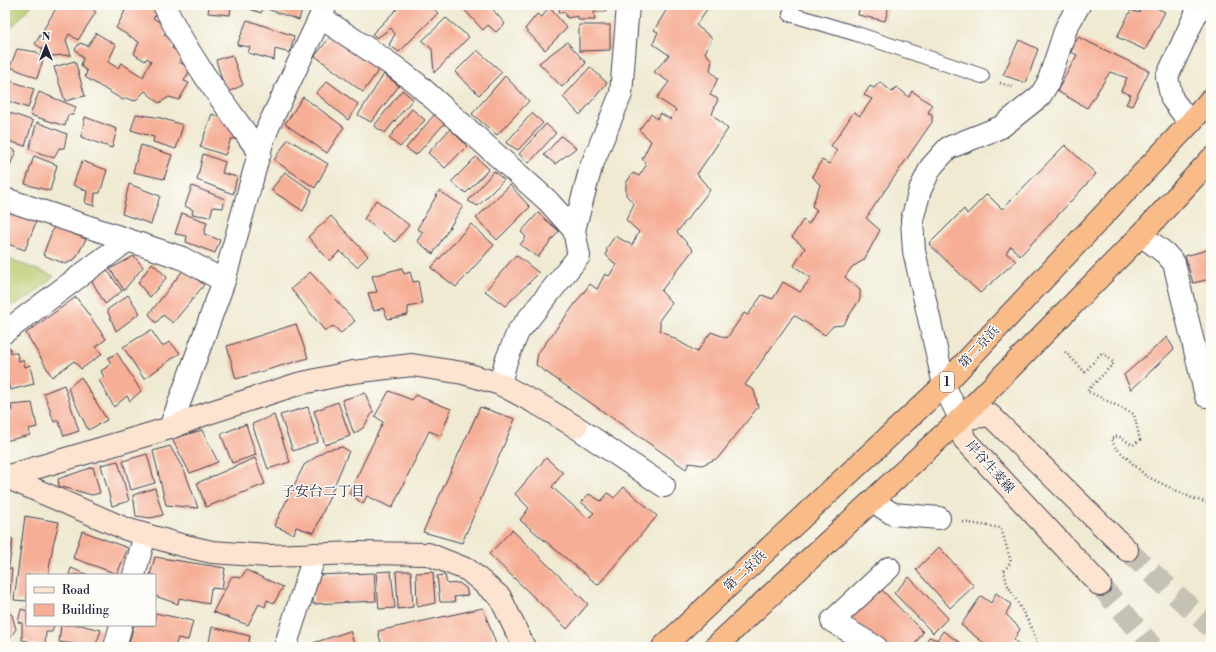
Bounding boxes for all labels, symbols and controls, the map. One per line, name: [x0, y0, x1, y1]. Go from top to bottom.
north arrow: [26, 26, 66, 66]
text: N: [42, 30, 51, 44]
street label: 第二京浜: [955, 323, 1003, 371]
road number: 1: [940, 372, 954, 392]
street label: 岸谷生麦線: [962, 437, 1018, 497]
district label: 子安台二丁目: [281, 483, 365, 501]
street label: 第二京浜: [721, 547, 769, 595]
legend: [26, 574, 156, 626]
text: Road: [62, 583, 90, 598]
text: Building: [61, 603, 110, 618]

